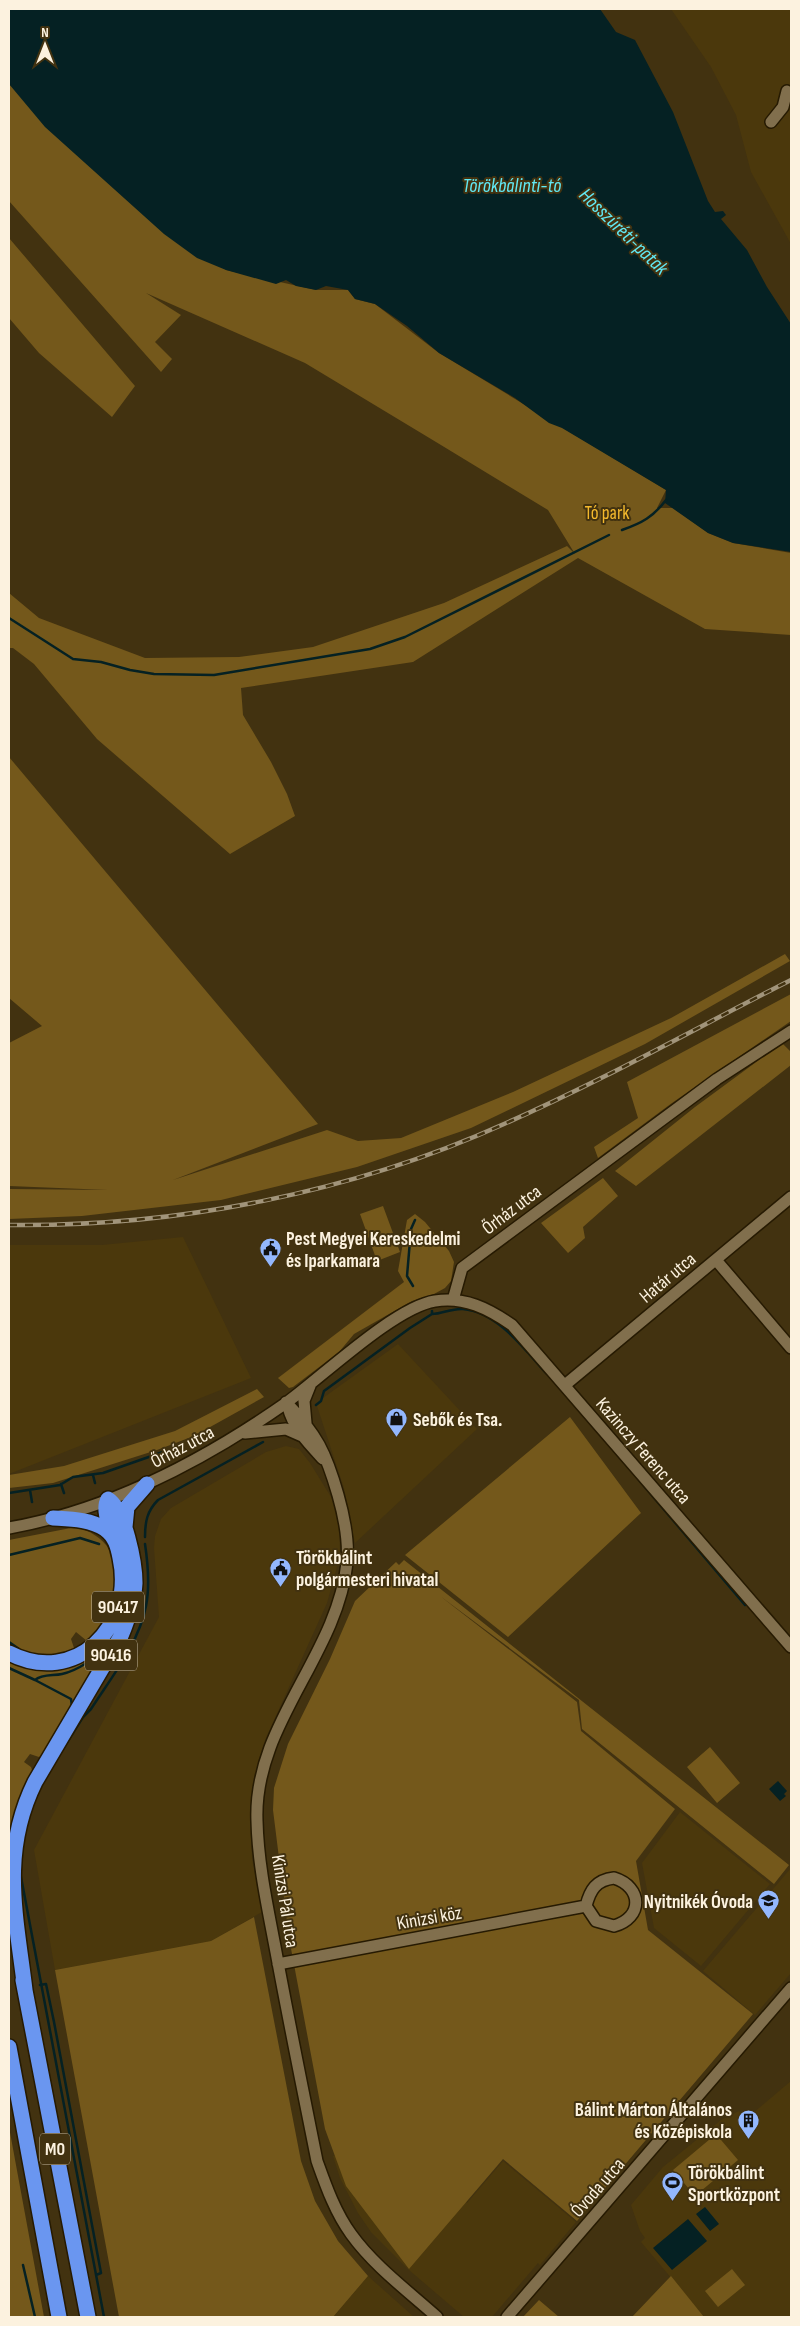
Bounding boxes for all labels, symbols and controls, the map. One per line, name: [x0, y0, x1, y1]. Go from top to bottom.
north arrow: [20, 20, 70, 70]
text: N: [41, 24, 49, 41]
water label: Törökbálinti-tó: [463, 174, 561, 198]
water label: Hosszúréti-patak: [574, 183, 673, 280]
park label: Tó park: [584, 502, 630, 525]
street label: Őrház utca: [478, 1180, 546, 1240]
place label: Pest Megyei Kereskedelmi és Iparkamara: [286, 1228, 461, 1273]
public building icon: Pest Megyei Kereskedelmi és Iparkamara: [258, 1237, 282, 1268]
street label: Határ utca: [635, 1248, 701, 1308]
street label: Kazinczy Ferenc utca: [590, 1393, 695, 1509]
shop icon: Sebők és Tsa.: [385, 1407, 409, 1438]
place label: Sebők és Tsa.: [413, 1409, 502, 1432]
street label: Őrház utca: [147, 1421, 218, 1474]
place label: Törökbálint polgármesteri hivatal: [296, 1547, 438, 1592]
public building icon: Törökbálint polgármesteri hivatal: [268, 1556, 292, 1587]
road number: 90417: [92, 1591, 144, 1622]
road number: 90416: [85, 1640, 137, 1670]
street label: Kinizsi Pál utca: [266, 1853, 303, 1949]
school or university icon: Nyitnikék Óvoda: [757, 1889, 781, 1920]
place label: Nyitnikék Óvoda: [644, 1891, 753, 1914]
street label: Kinizsi köz: [395, 1901, 464, 1935]
place label: Bálint Márton Általános és Középiskola: [575, 2099, 732, 2144]
building icon: Bálint Márton Általános és Középiskola: [736, 2108, 760, 2139]
road number: M0: [40, 2134, 70, 2164]
street label: Óvoda utca: [566, 2154, 630, 2222]
place label: Törökbálint Sportközpont: [688, 2162, 780, 2207]
sports icon: Törökbálint Sportközpont: [660, 2171, 684, 2202]

